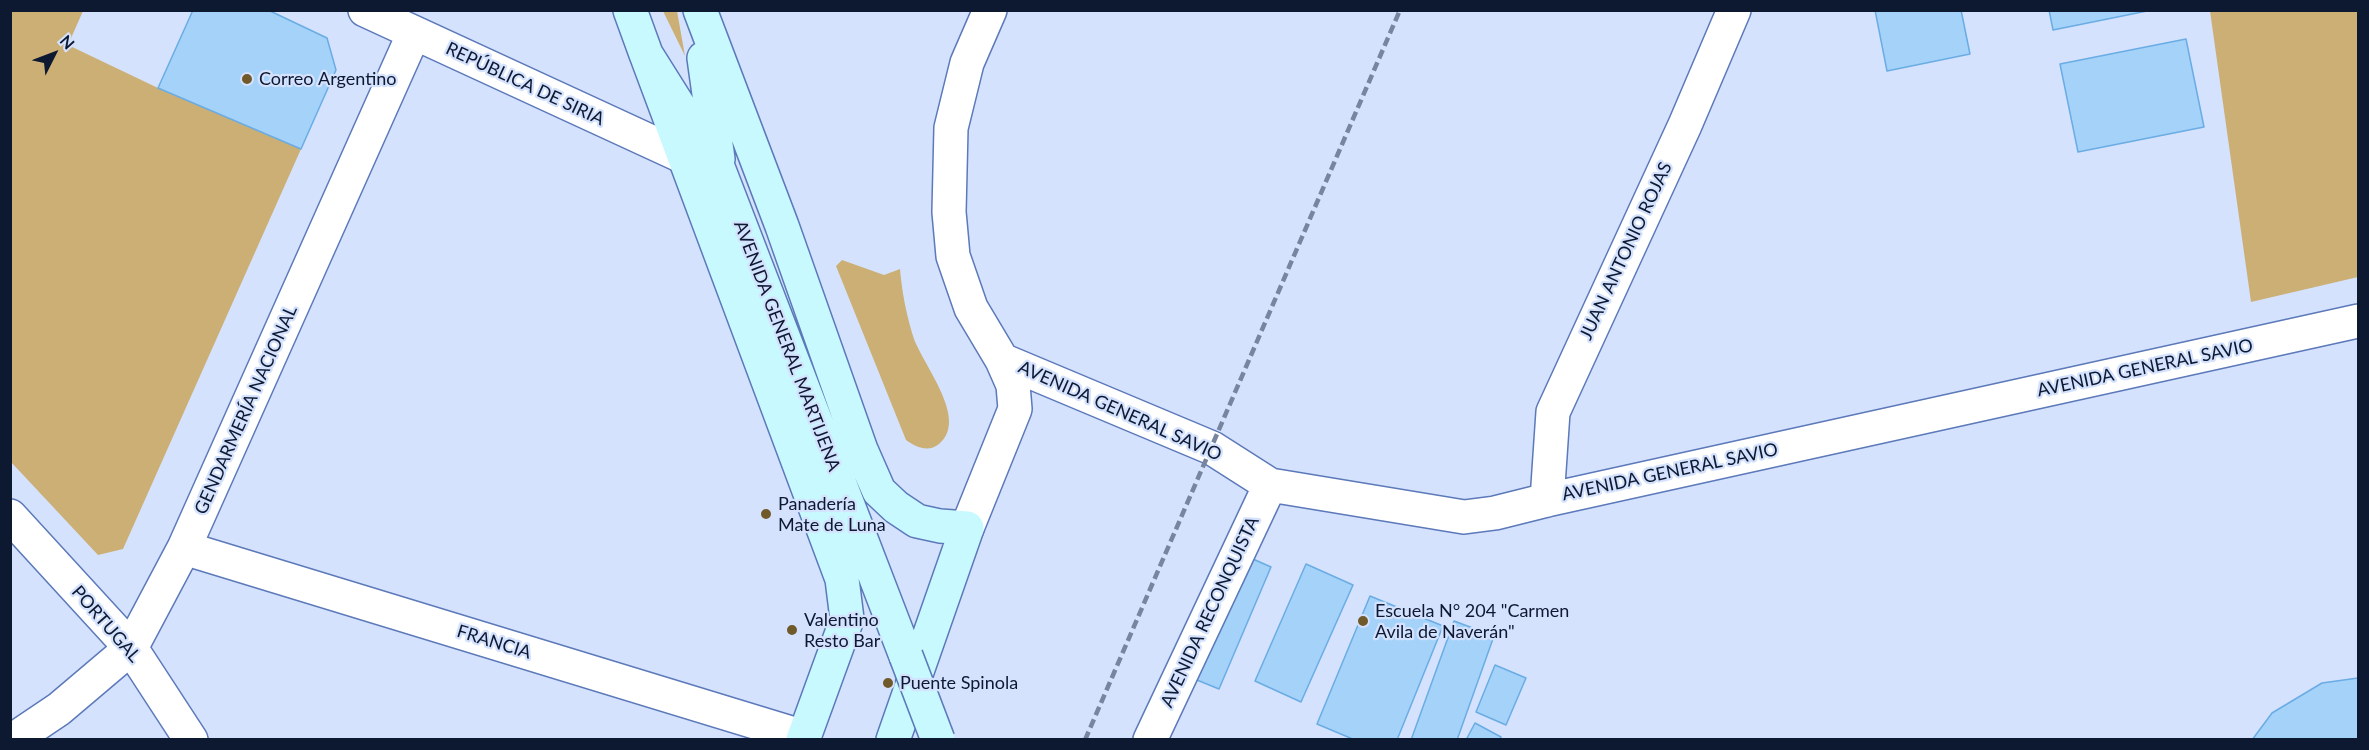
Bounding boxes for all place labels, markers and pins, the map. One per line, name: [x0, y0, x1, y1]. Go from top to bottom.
place label: Correo Argentino: [259, 68, 397, 90]
marker: Correo Argentino: [240, 72, 254, 86]
place label: Panadería Mate de Luna: [778, 493, 886, 536]
marker: Panadería Mate de Luna: [759, 507, 773, 521]
place label: Escuela N° 204 "Carmen Avila de Naverán": [1375, 600, 1569, 642]
place label: Valentino Resto Bar: [804, 609, 880, 652]
marker: Escuela N° 204 "Carmen Avila de Naverán": [1356, 614, 1370, 628]
marker: Valentino Resto Bar: [785, 623, 799, 637]
place label: Puente Spinola: [900, 672, 1018, 694]
marker: Puente Spinola: [881, 676, 895, 690]

